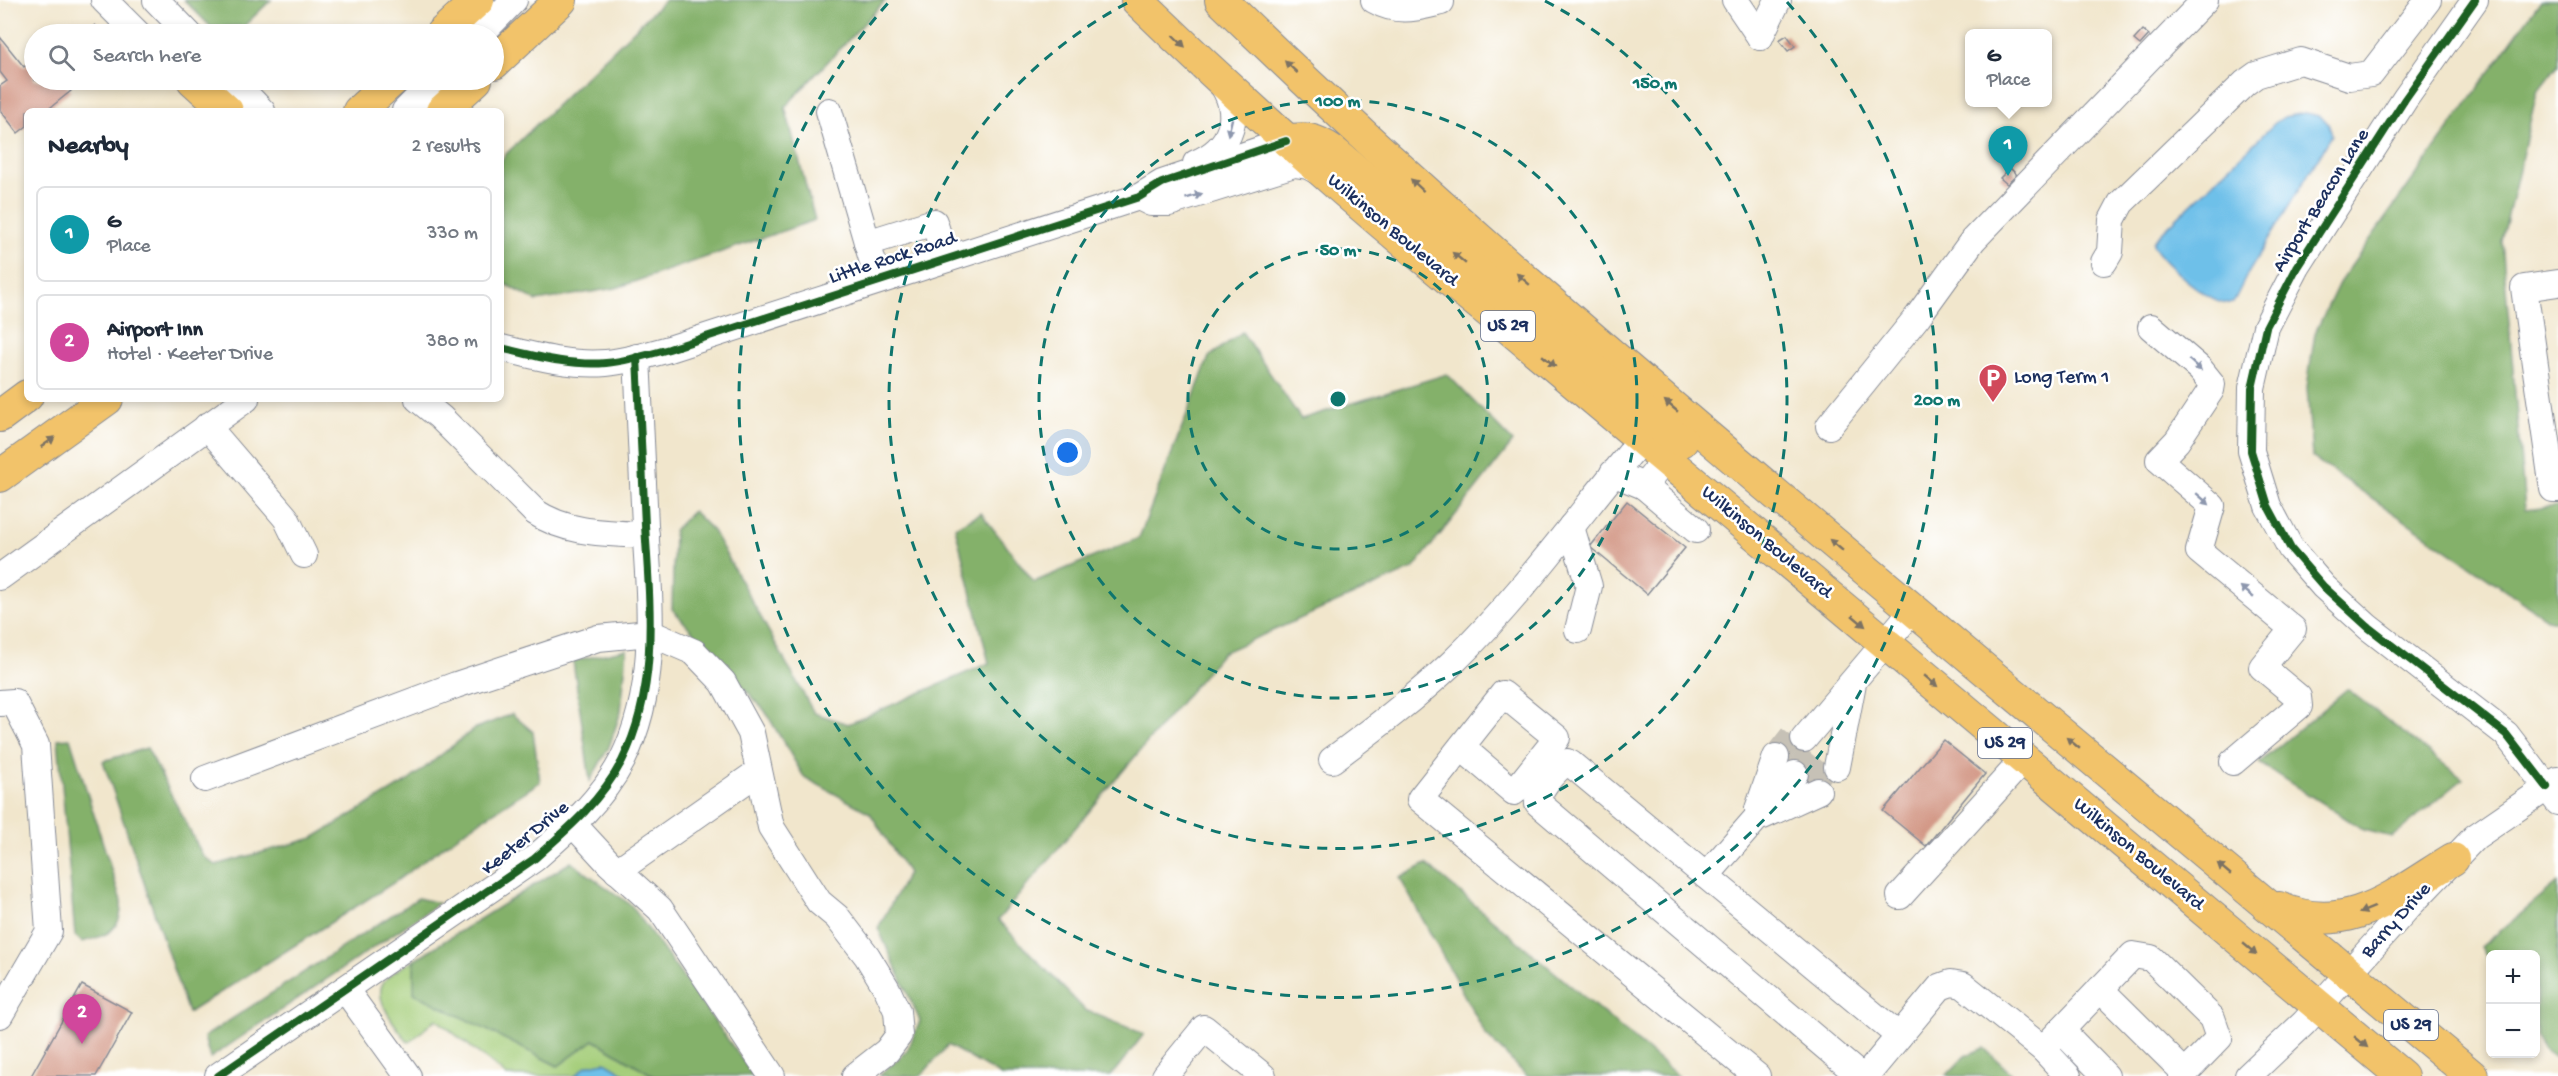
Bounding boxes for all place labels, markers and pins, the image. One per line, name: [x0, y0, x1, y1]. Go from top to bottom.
pin: 1: [1988, 126, 2028, 176]
parking icon: Long Term 1: [1977, 362, 2009, 404]
place label: Long Term 1: [2014, 367, 2109, 390]
centre of rings: [1328, 389, 1348, 409]
pin: 2: [62, 994, 101, 1044]

